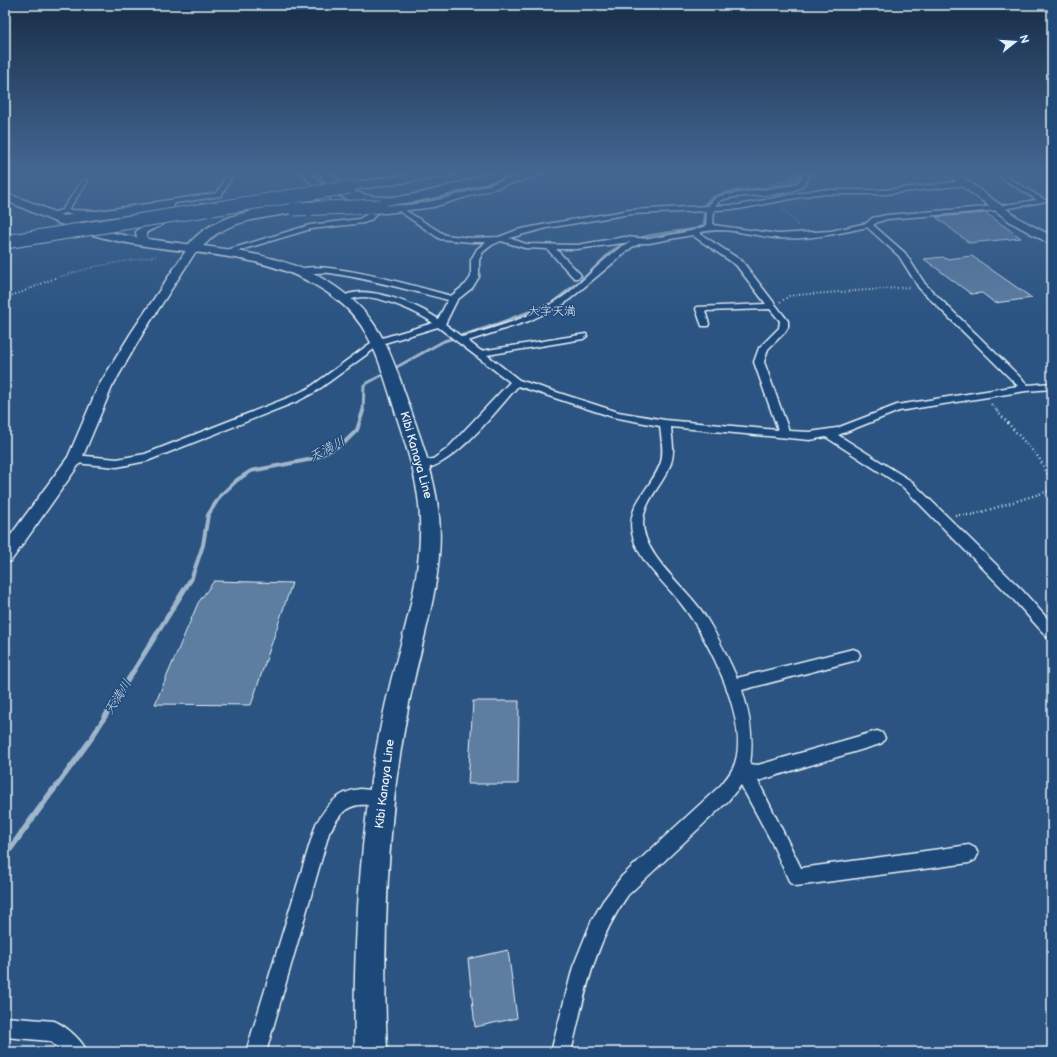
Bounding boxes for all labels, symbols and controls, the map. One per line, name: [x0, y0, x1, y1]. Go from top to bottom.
north arrow: [995, 22, 1035, 62]
text: N: [1017, 33, 1032, 45]
district label: 大字天満: [528, 304, 576, 319]
street label: Kibi Kanaya Line: [396, 410, 436, 500]
water label: 天満川: [306, 433, 348, 465]
water label: 天満川: [101, 676, 135, 718]
street label: Kibi Kanaya Line: [372, 738, 398, 830]

